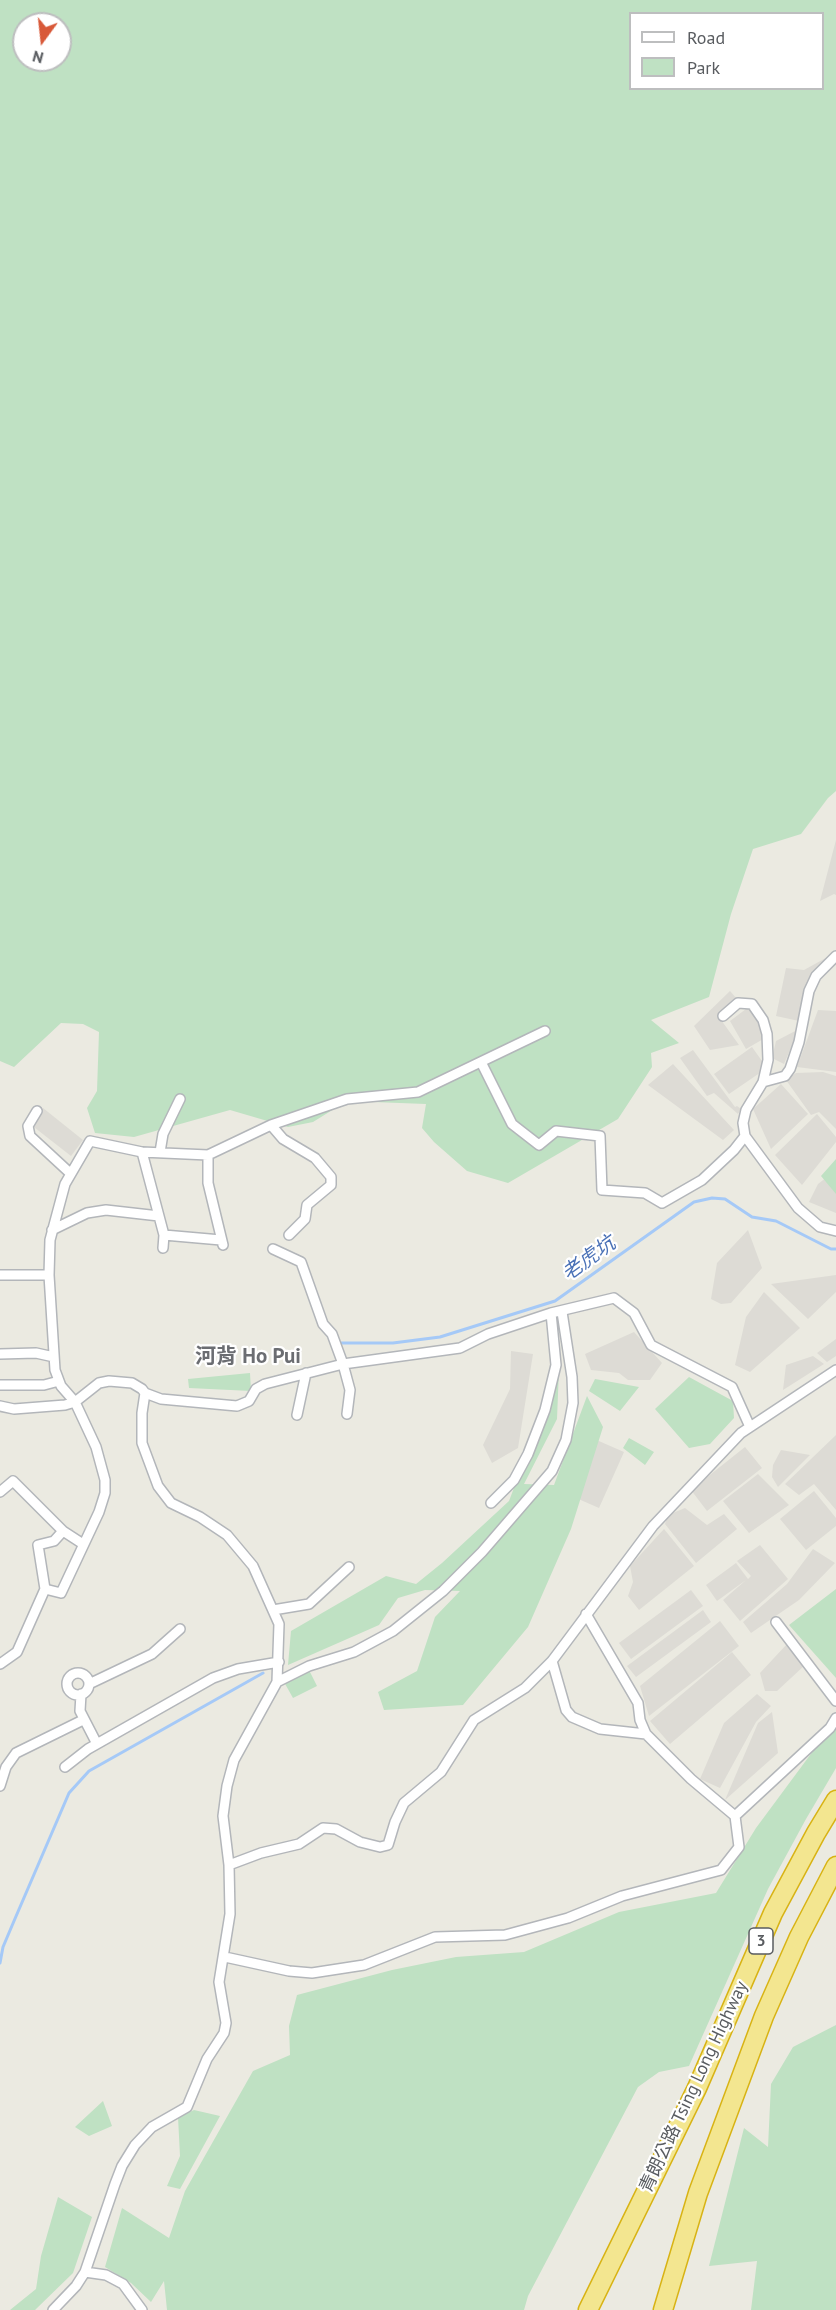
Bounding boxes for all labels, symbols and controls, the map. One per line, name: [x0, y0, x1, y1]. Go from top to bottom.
north arrow: [12, 12, 72, 72]
legend: [629, 12, 824, 90]
text: Road: [687, 26, 725, 49]
text: N: [30, 46, 46, 68]
text: Park: [687, 56, 720, 79]
water label: 老虎坑: [558, 1232, 620, 1286]
district label: 河背 Ho Pui: [195, 1344, 301, 1370]
road number: 3: [749, 1928, 773, 1954]
street label: 青朗公路 Tsing Long Highway: [635, 1978, 753, 2196]

